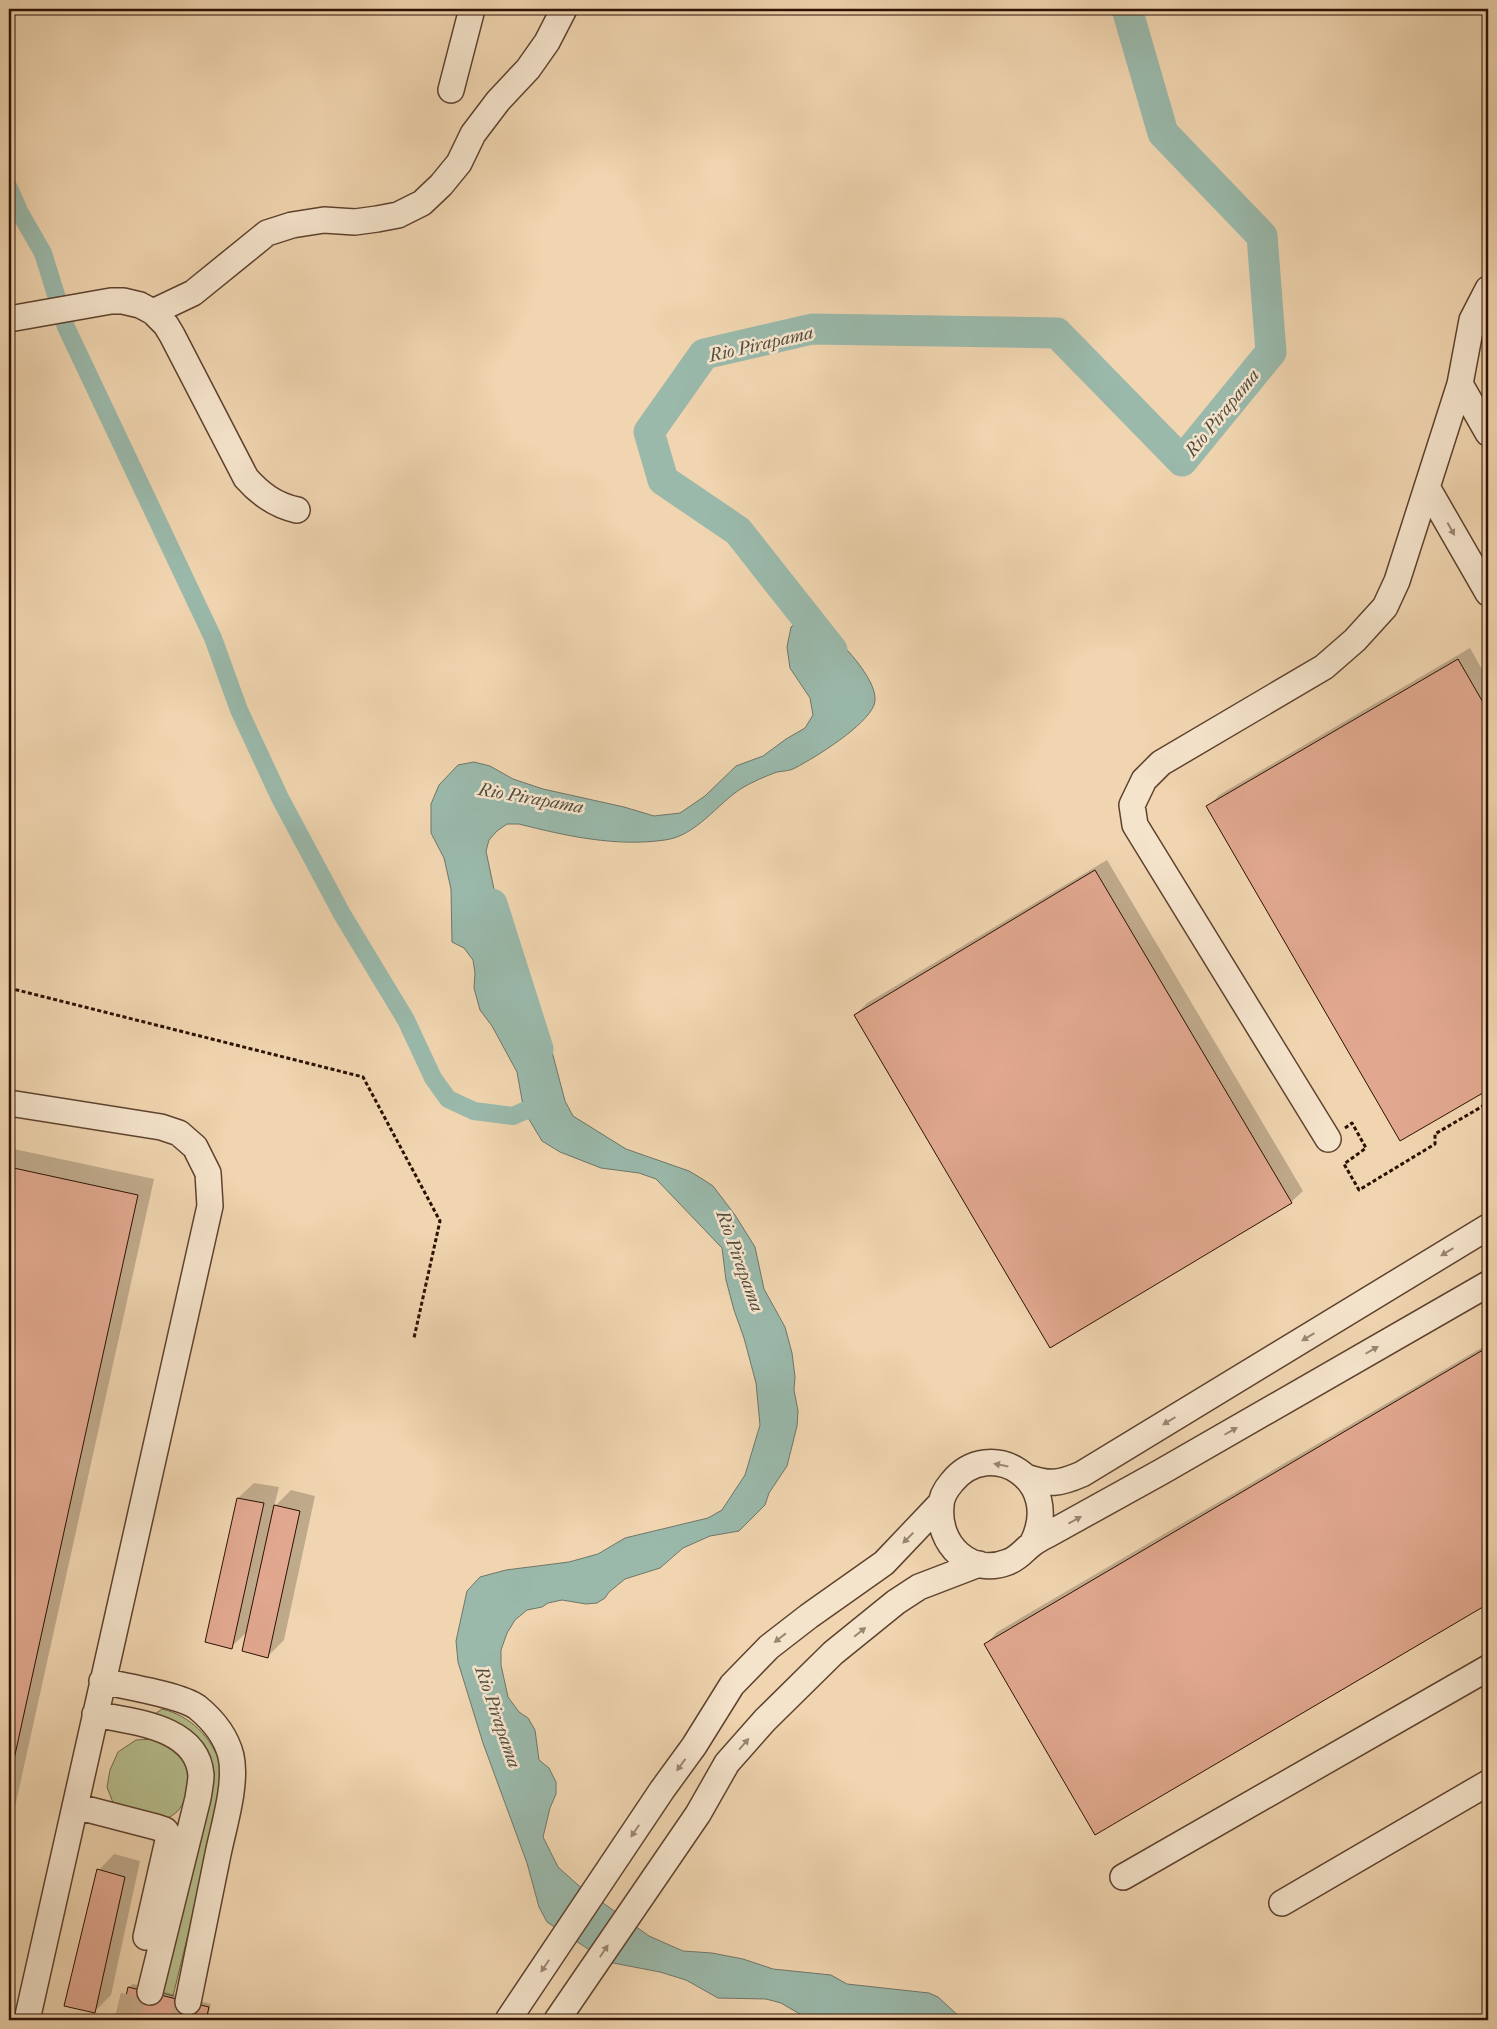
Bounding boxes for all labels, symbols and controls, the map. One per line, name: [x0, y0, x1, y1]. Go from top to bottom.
water label: Rio Pirapama: [706, 322, 815, 367]
water label: Rio Pirapama: [1180, 365, 1264, 462]
one-way arrow: [1447, 522, 1455, 536]
water label: Rio Pirapama: [476, 779, 585, 818]
water label: Rio Pirapama: [711, 1207, 768, 1315]
one-way arrow: [1440, 1248, 1453, 1257]
one-way arrow: [1301, 1332, 1314, 1341]
one-way arrow: [1366, 1346, 1379, 1355]
one-way arrow: [1162, 1416, 1175, 1426]
one-way arrow: [1225, 1427, 1238, 1436]
one-way arrow: [992, 1461, 1008, 1469]
one-way arrow: [1067, 1516, 1082, 1524]
one-way arrow: [902, 1532, 914, 1544]
one-way arrow: [853, 1626, 866, 1637]
one-way arrow: [774, 1633, 787, 1644]
water label: Rio Pirapama: [470, 1663, 525, 1771]
one-way arrow: [738, 1739, 750, 1751]
one-way arrow: [675, 1758, 686, 1771]
one-way arrow: [630, 1824, 640, 1837]
one-way arrow: [599, 1944, 609, 1958]
one-way arrow: [540, 1959, 549, 1972]

